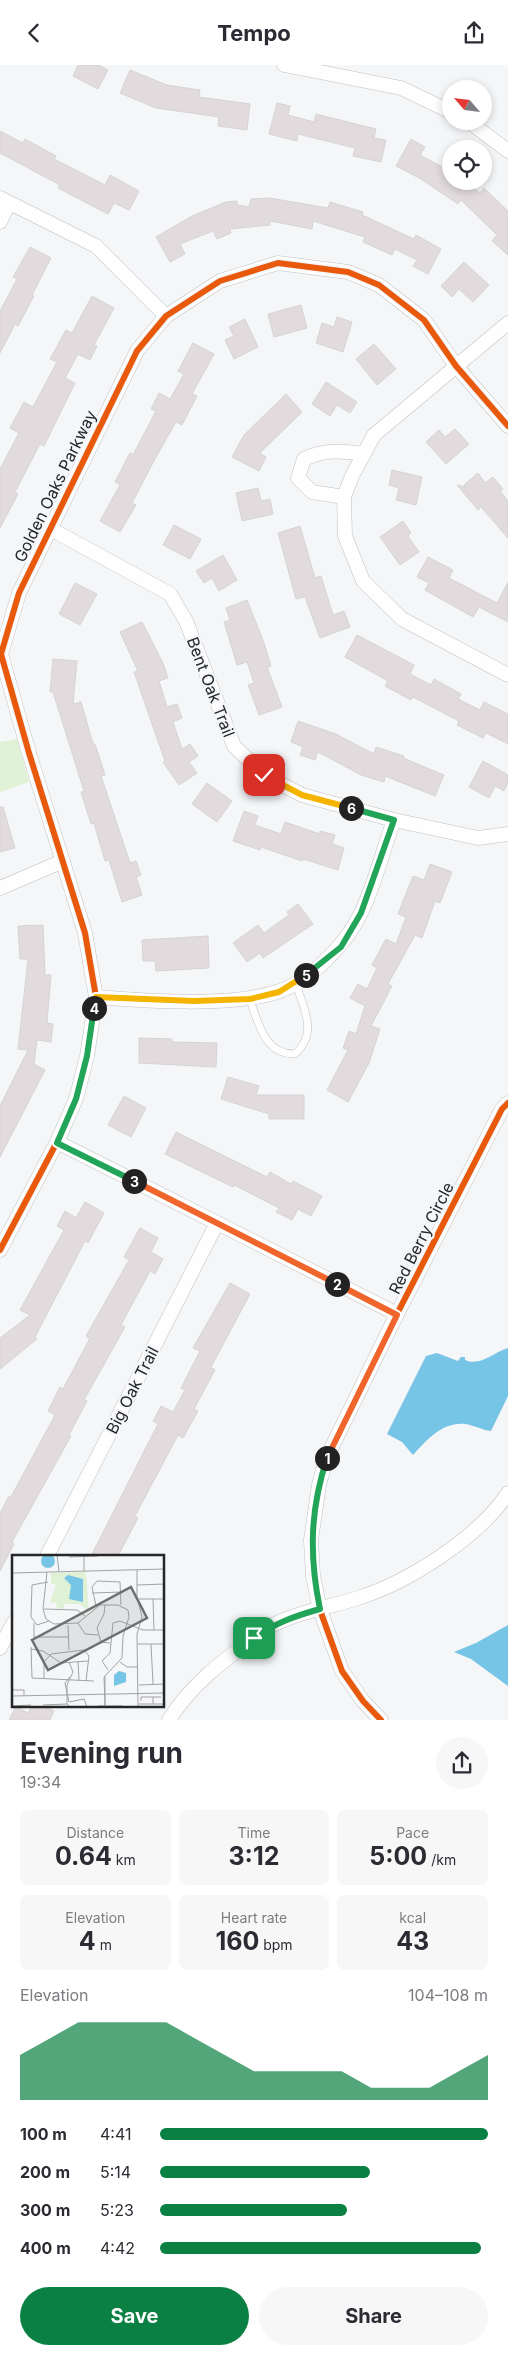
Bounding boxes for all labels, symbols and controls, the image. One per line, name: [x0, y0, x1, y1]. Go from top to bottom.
icon: back: [20, 19, 48, 47]
icon: share: [460, 19, 488, 47]
text: Tempo: [217, 20, 291, 46]
north arrow: [442, 80, 492, 130]
map controls: [442, 80, 492, 190]
button: locate: [442, 140, 492, 190]
street label: Golden Oaks Parkway: [10, 407, 100, 565]
street label: Bent Oak Trail: [183, 634, 239, 740]
pin: [243, 754, 285, 796]
icon: check: [250, 761, 278, 789]
pin: 6: [338, 795, 364, 821]
text: 6: [347, 800, 356, 817]
pin: 5: [294, 963, 318, 987]
text: 5: [302, 967, 311, 984]
pin: 4: [82, 995, 106, 1021]
text: 4: [90, 1000, 99, 1017]
pin: 3: [122, 1169, 146, 1193]
text: 3: [130, 1173, 139, 1190]
street label: Red Berry Circle: [384, 1179, 458, 1297]
pin: 2: [324, 1271, 350, 1297]
text: 2: [333, 1276, 342, 1293]
street label: Big Oak Trail: [101, 1343, 163, 1437]
pin: 1: [314, 1445, 340, 1471]
text: 1: [324, 1450, 331, 1467]
inset map: [12, 1555, 165, 1707]
pin: [233, 1617, 275, 1659]
icon: arrive: [240, 1624, 268, 1652]
text: Evening run: [20, 1736, 183, 1770]
button: share: [436, 1737, 488, 1789]
text: 19:34: [20, 1772, 61, 1792]
text: Distance: [66, 1824, 124, 1841]
text: Time: [238, 1824, 270, 1841]
text: Pace: [396, 1824, 429, 1841]
text: 0.64: [55, 1841, 112, 1871]
text: 3:12: [228, 1841, 280, 1871]
text: 5:00: [369, 1841, 427, 1871]
text: km: [112, 1851, 136, 1868]
text: /km: [427, 1851, 456, 1868]
text: Elevation: [65, 1909, 125, 1926]
text: Heart rate: [221, 1909, 287, 1926]
text: kcal: [399, 1909, 426, 1926]
text: 4: [79, 1926, 96, 1956]
text: 160: [215, 1926, 259, 1956]
text: 43: [396, 1926, 429, 1956]
text: m: [96, 1936, 112, 1953]
text: bpm: [259, 1936, 293, 1953]
text: Elevation: [20, 1985, 89, 2005]
text: 104–108 m: [408, 1985, 488, 2005]
text: 100 m: [20, 2124, 67, 2144]
text: 4:41: [100, 2124, 131, 2144]
text: 200 m: [20, 2162, 70, 2182]
text: 5:14: [100, 2162, 131, 2182]
text: 300 m: [20, 2200, 70, 2220]
text: 5:23: [100, 2200, 134, 2220]
text: 400 m: [20, 2238, 71, 2258]
text: 4:42: [100, 2238, 135, 2258]
button: Save: [20, 2287, 249, 2345]
button: Share: [259, 2287, 488, 2345]

